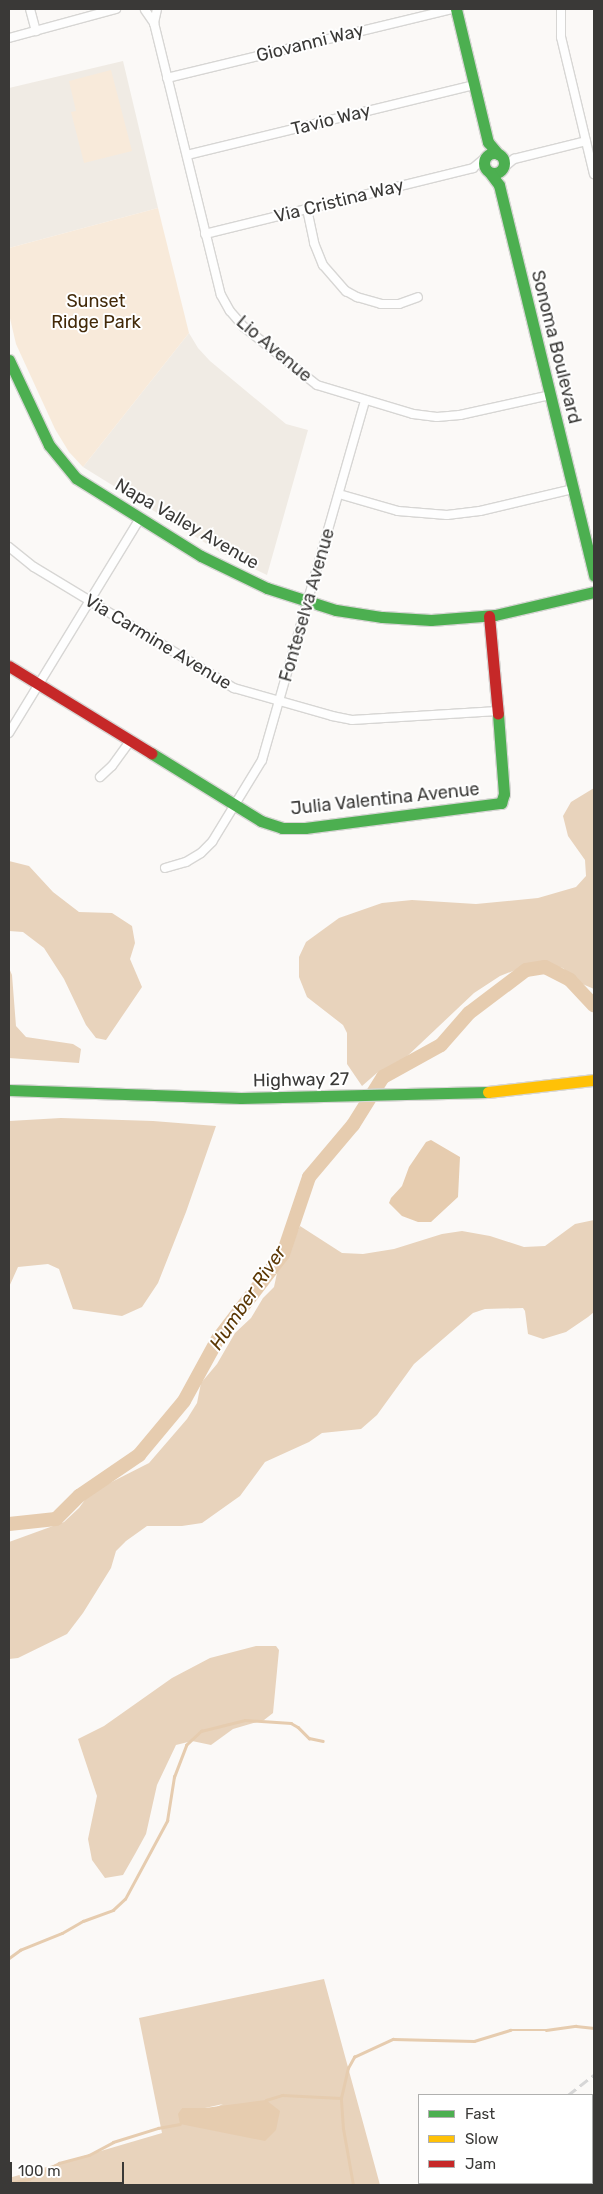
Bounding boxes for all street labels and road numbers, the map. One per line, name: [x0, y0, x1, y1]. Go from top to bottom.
street label: Giovanni Way: [254, 19, 366, 67]
street label: Tavio Way: [289, 100, 373, 140]
street label: Via Cristina Way: [272, 174, 406, 228]
street label: Sonoma Boulevard: [526, 268, 586, 426]
street label: Lio Avenue: [232, 311, 316, 387]
street label: Napa Valley Avenue: [111, 474, 263, 574]
street label: Fonteselva Avenue: [275, 526, 339, 684]
street label: Via Carmine Avenue: [80, 589, 236, 695]
street label: Julia Valentina Avenue: [289, 778, 481, 820]
street label: Highway 27: [252, 1068, 350, 1092]

